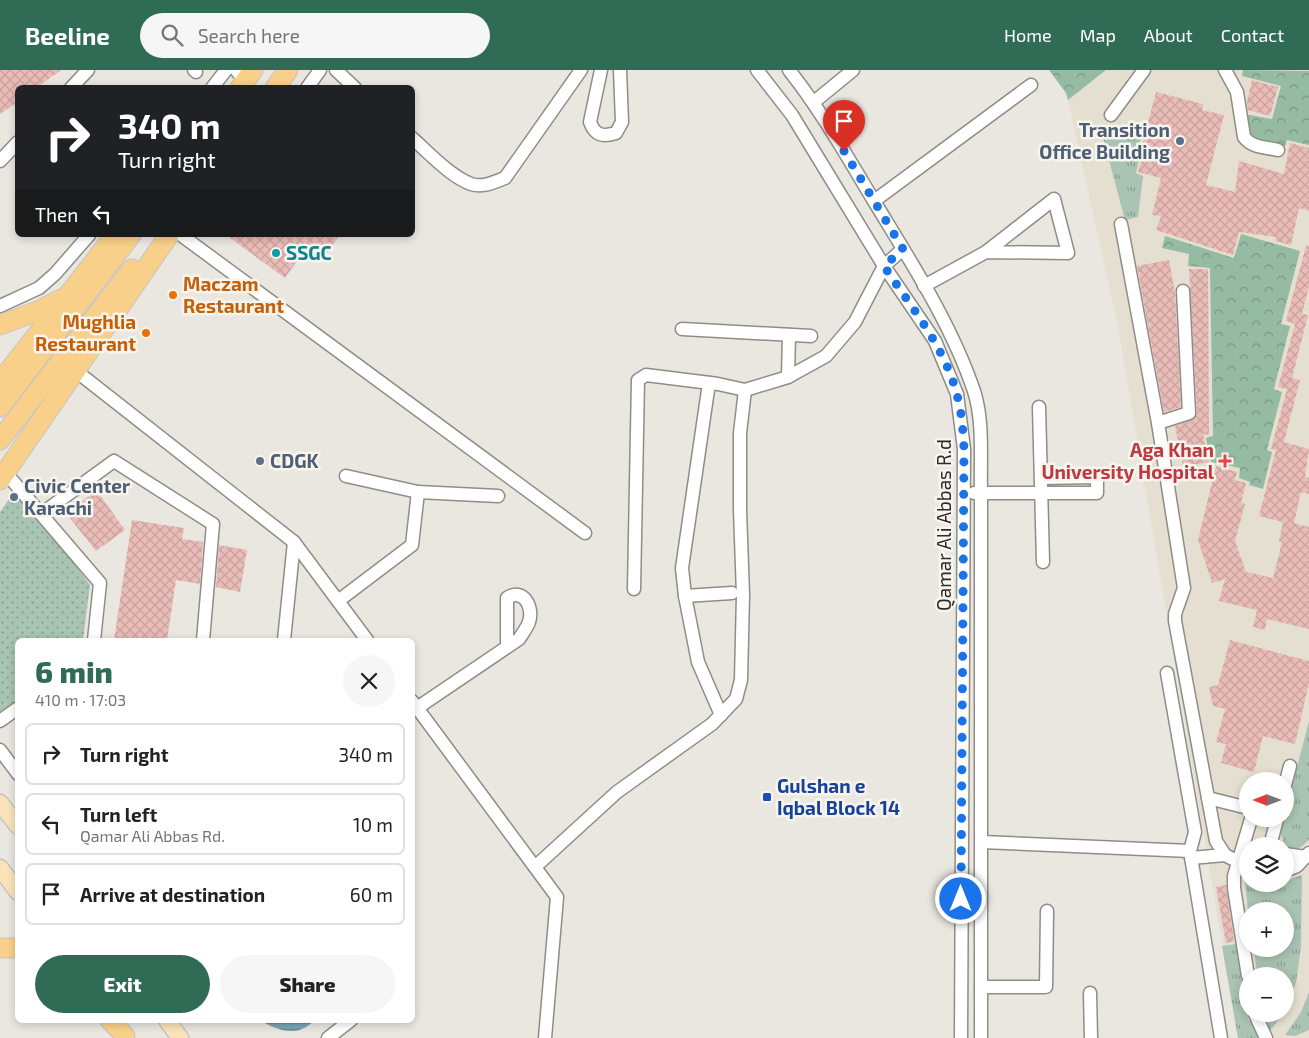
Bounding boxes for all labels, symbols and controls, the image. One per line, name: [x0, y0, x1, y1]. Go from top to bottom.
search box: [140, 13, 490, 58]
text: Beeline: [25, 21, 110, 50]
icon: search: [158, 21, 186, 49]
text: Search here: [198, 24, 300, 47]
text: Home: [1004, 24, 1052, 46]
text: Map: [1080, 24, 1116, 46]
text: About: [1144, 24, 1193, 46]
text: Contact: [1221, 24, 1284, 46]
pin: [823, 100, 865, 151]
text: 340 m: [118, 104, 221, 146]
icon: right: [35, 105, 100, 170]
icon: arrive: [830, 107, 858, 135]
place label: Transition Office Building: [1039, 118, 1170, 163]
marker: Transition Office Building: [1174, 135, 1186, 147]
text: Turn right: [118, 146, 216, 172]
icon: left: [88, 200, 116, 228]
text: Then: [35, 203, 78, 226]
place label: SSGC: [286, 241, 332, 264]
marker: SSGC: [270, 247, 282, 259]
place label: Maczam Restaurant: [183, 272, 284, 317]
marker: Maczam Restaurant: [167, 289, 179, 301]
place label: Mughlia Restaurant: [35, 310, 136, 355]
marker: Mughlia Restaurant: [140, 327, 152, 339]
place label: Aga Khan University Hospital: [1041, 438, 1215, 484]
street label: Qamar Ali Abbas R.d: [932, 439, 955, 611]
place label: CDGK: [270, 449, 319, 472]
marker: Aga Khan University Hospital: [1218, 454, 1232, 468]
marker: CDGK: [254, 455, 266, 467]
place label: Civic Center Karachi: [24, 474, 130, 519]
marker: Civic Center Karachi: [8, 491, 20, 503]
text: 6 min: [35, 653, 113, 689]
button: close: [343, 655, 395, 707]
text: 410 m · 17:03: [35, 690, 126, 709]
icon: right: [37, 740, 65, 768]
text: Turn right: [80, 743, 168, 766]
text: 340 m: [338, 743, 393, 766]
north arrow: [1239, 772, 1294, 828]
map controls: [1239, 772, 1294, 1022]
place label: Gulshan e Iqbal Block 14: [777, 774, 900, 819]
marker: Gulshan e Iqbal Block 14: [761, 791, 773, 803]
text: Turn left: [80, 803, 157, 826]
icon: left: [37, 810, 65, 838]
text: 10 m: [353, 813, 393, 836]
text: Qamar Ali Abbas Rd.: [80, 826, 225, 845]
button: layers: [1239, 837, 1294, 892]
position arrow: [934, 872, 986, 924]
icon: arrive: [37, 880, 65, 908]
text: Arrive at destination: [80, 883, 265, 906]
text: 60 m: [350, 883, 393, 906]
button: +: [1239, 902, 1294, 957]
button: Exit: [35, 955, 210, 1013]
button: Share: [220, 955, 395, 1013]
button: −: [1239, 967, 1294, 1022]

